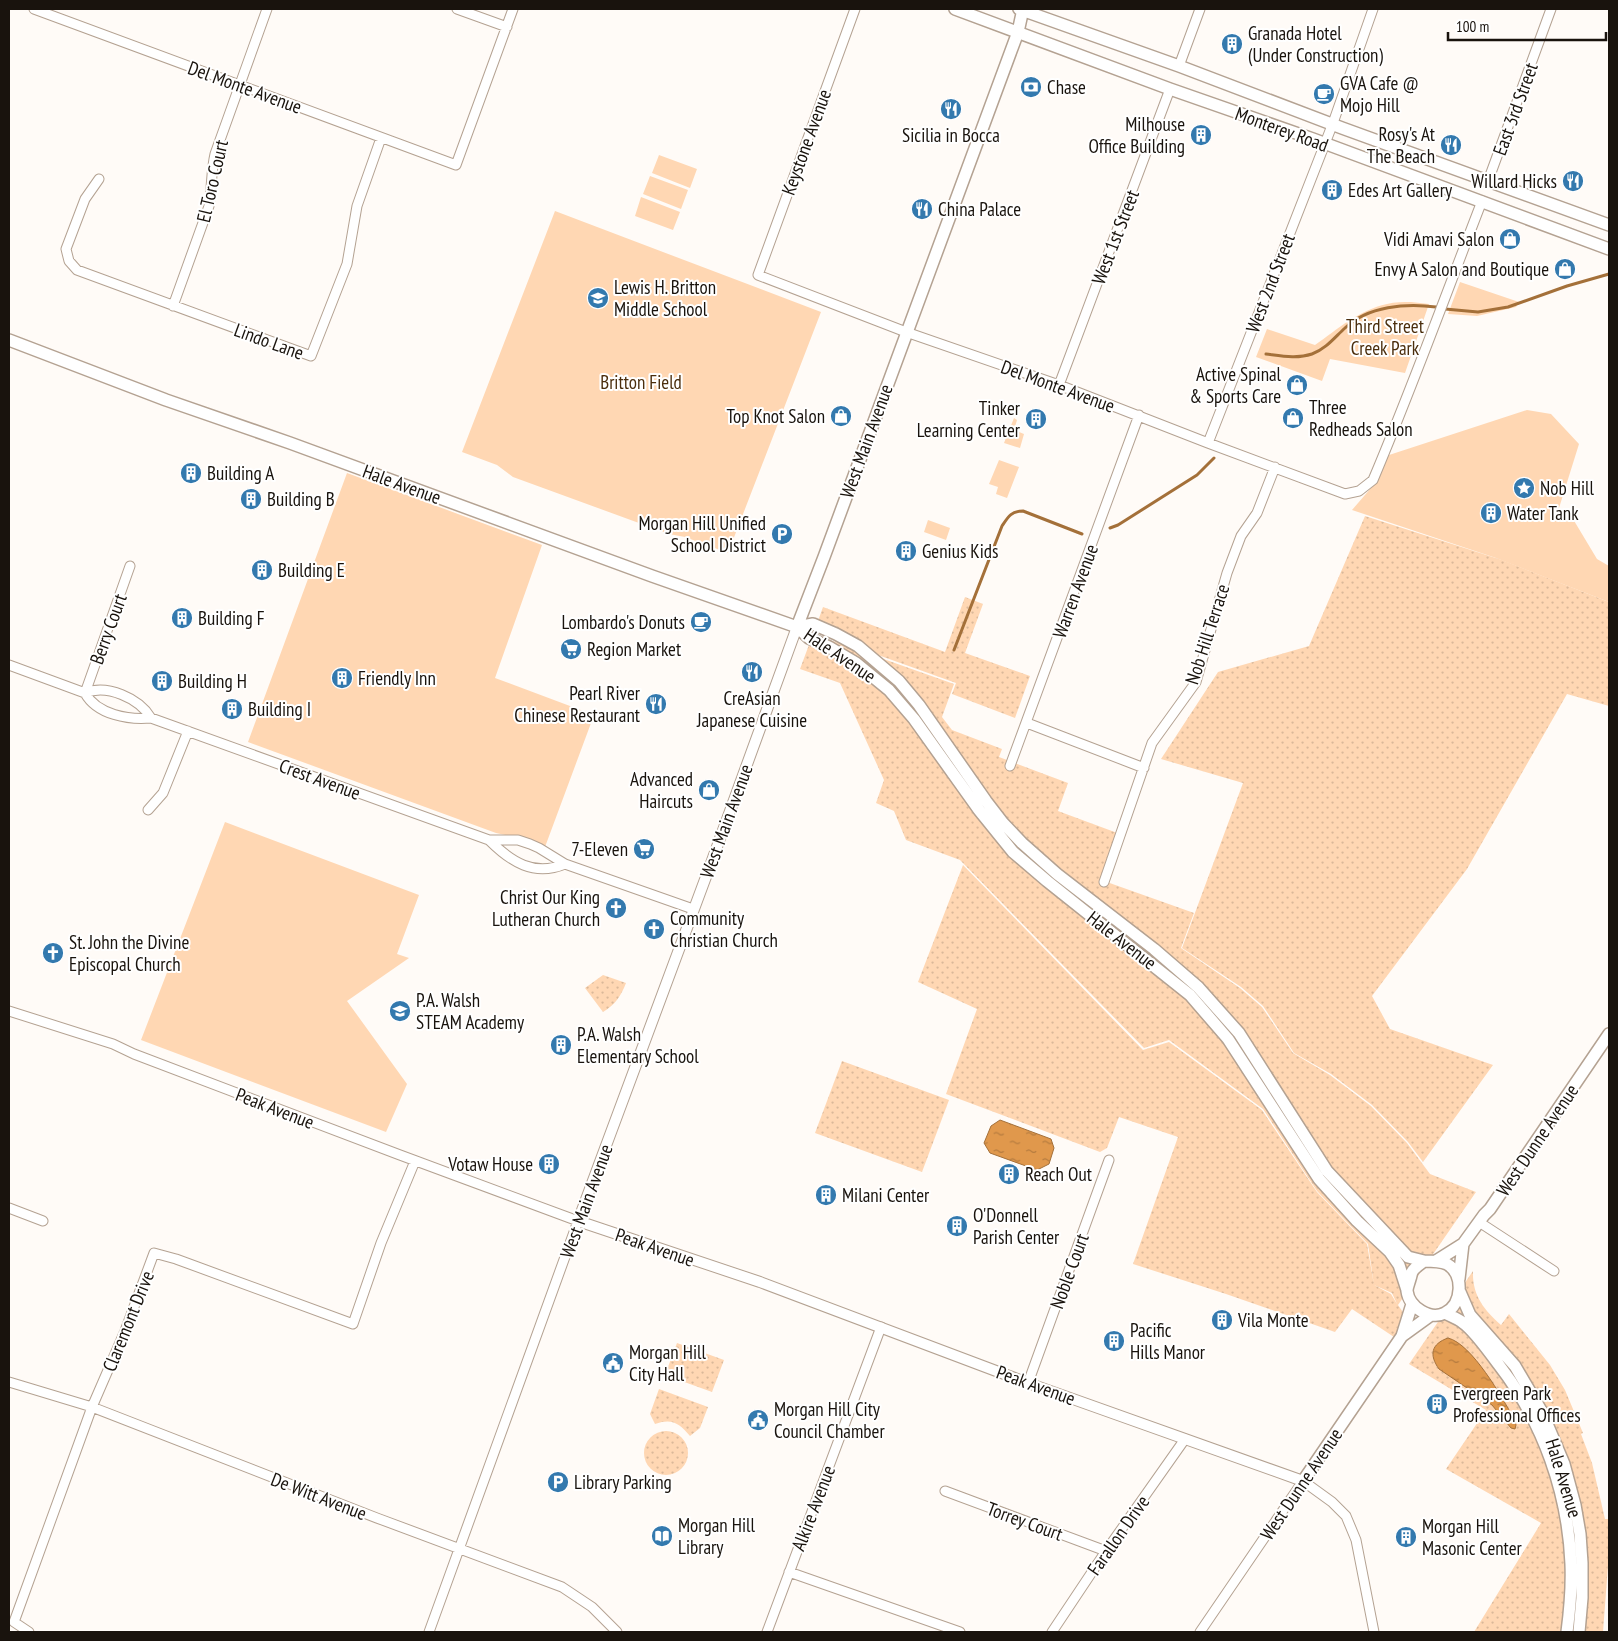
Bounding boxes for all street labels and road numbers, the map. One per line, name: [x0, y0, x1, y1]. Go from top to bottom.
street label: Del Monte Avenue: [185, 55, 305, 119]
street label: East 3rd Street: [1487, 59, 1543, 159]
street label: Keystone Avenue: [776, 86, 836, 198]
street label: Monterey Road: [1232, 101, 1332, 157]
street label: El Toro Court: [191, 137, 233, 225]
street label: West 1st Street: [1086, 186, 1144, 288]
street label: West 2nd Street: [1240, 229, 1300, 336]
street label: Lindo Lane: [231, 317, 307, 365]
street label: Del Monte Avenue: [998, 354, 1118, 418]
street label: West Main Avenue: [834, 381, 898, 501]
street label: Hale Avenue: [360, 459, 445, 509]
street label: Warren Avenue: [1047, 541, 1103, 641]
street label: Nob Hill Terrace: [1180, 581, 1235, 687]
street label: Berry Court: [84, 590, 132, 668]
street label: Hale Avenue: [799, 622, 881, 688]
street label: Crest Avenue: [276, 753, 364, 805]
street label: West Main Avenue: [694, 761, 758, 881]
street label: Hale Avenue: [1082, 905, 1162, 975]
street label: West Dunne Avenue: [1491, 1079, 1583, 1201]
street label: Peak Avenue: [232, 1082, 318, 1134]
street label: West Main Avenue: [554, 1141, 618, 1261]
street label: Peak Avenue: [612, 1222, 698, 1272]
street label: Noble Court: [1044, 1229, 1094, 1312]
street label: Claremont Drive: [97, 1267, 159, 1375]
street label: Peak Avenue: [993, 1360, 1079, 1410]
street label: West Dunne Avenue: [1255, 1423, 1347, 1545]
street label: Hale Avenue: [1541, 1435, 1587, 1521]
street label: Alkire Avenue: [786, 1462, 840, 1554]
street label: De Witt Avenue: [268, 1467, 370, 1525]
street label: Farallon Drive: [1082, 1490, 1154, 1580]
street label: Torrey Court: [984, 1496, 1067, 1546]

